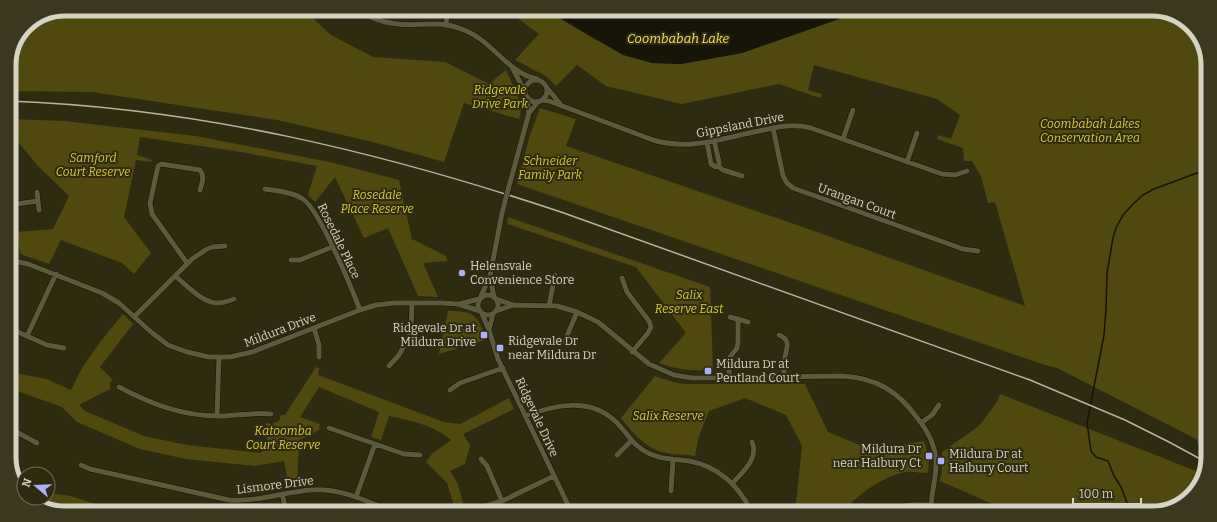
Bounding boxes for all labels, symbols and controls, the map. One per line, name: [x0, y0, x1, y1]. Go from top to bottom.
water label: Coombabah Lake: [627, 31, 729, 46]
park label: Ridgevale Drive Park: [472, 83, 528, 111]
street label: Gippsland Drive: [695, 110, 785, 140]
park label: Coombabah Lakes Conservation Area: [1040, 117, 1140, 145]
park label: Samford Court Reserve: [56, 151, 130, 179]
park label: Schneider Family Park: [518, 154, 582, 182]
street label: Urangan Court: [816, 180, 899, 222]
park label: Rosedale Place Reserve: [340, 188, 414, 216]
street label: Rosedale Place: [315, 201, 363, 281]
place label: Helensvale Convenience Store: [470, 259, 574, 287]
marker: Helensvale Convenience Store: [457, 268, 467, 278]
park label: Salix Reserve East: [655, 288, 724, 316]
street label: Mildura Drive: [242, 310, 318, 350]
place label: Ridgevale Dr at Mildura Drive: [393, 321, 477, 349]
marker: Ridgevale Dr at Mildura Drive: [479, 330, 489, 340]
place label: Ridgevale Dr near Mildura Dr: [508, 334, 597, 362]
marker: Ridgevale Dr near Mildura Dr: [495, 343, 505, 353]
place label: Mildura Dr at Pentland Court: [716, 357, 800, 385]
marker: Mildura Dr at Pentland Court: [703, 366, 713, 376]
street label: Ridgevale Drive: [512, 375, 562, 459]
park label: Salix Reserve: [632, 409, 704, 423]
park label: Katoomba Court Reserve: [246, 424, 320, 452]
place label: Mildura Dr near Halbury Ct: [833, 442, 922, 470]
place label: Mildura Dr at Halbury Court: [949, 447, 1029, 475]
marker: Mildura Dr near Halbury Ct: [924, 451, 934, 461]
marker: Mildura Dr at Halbury Court: [936, 456, 946, 466]
north arrow: [16, 466, 56, 506]
street label: Lismore Drive: [236, 473, 314, 497]
text: N: [19, 476, 35, 489]
scale bar: [1073, 480, 1141, 506]
text: 100 m: [1079, 487, 1114, 501]

